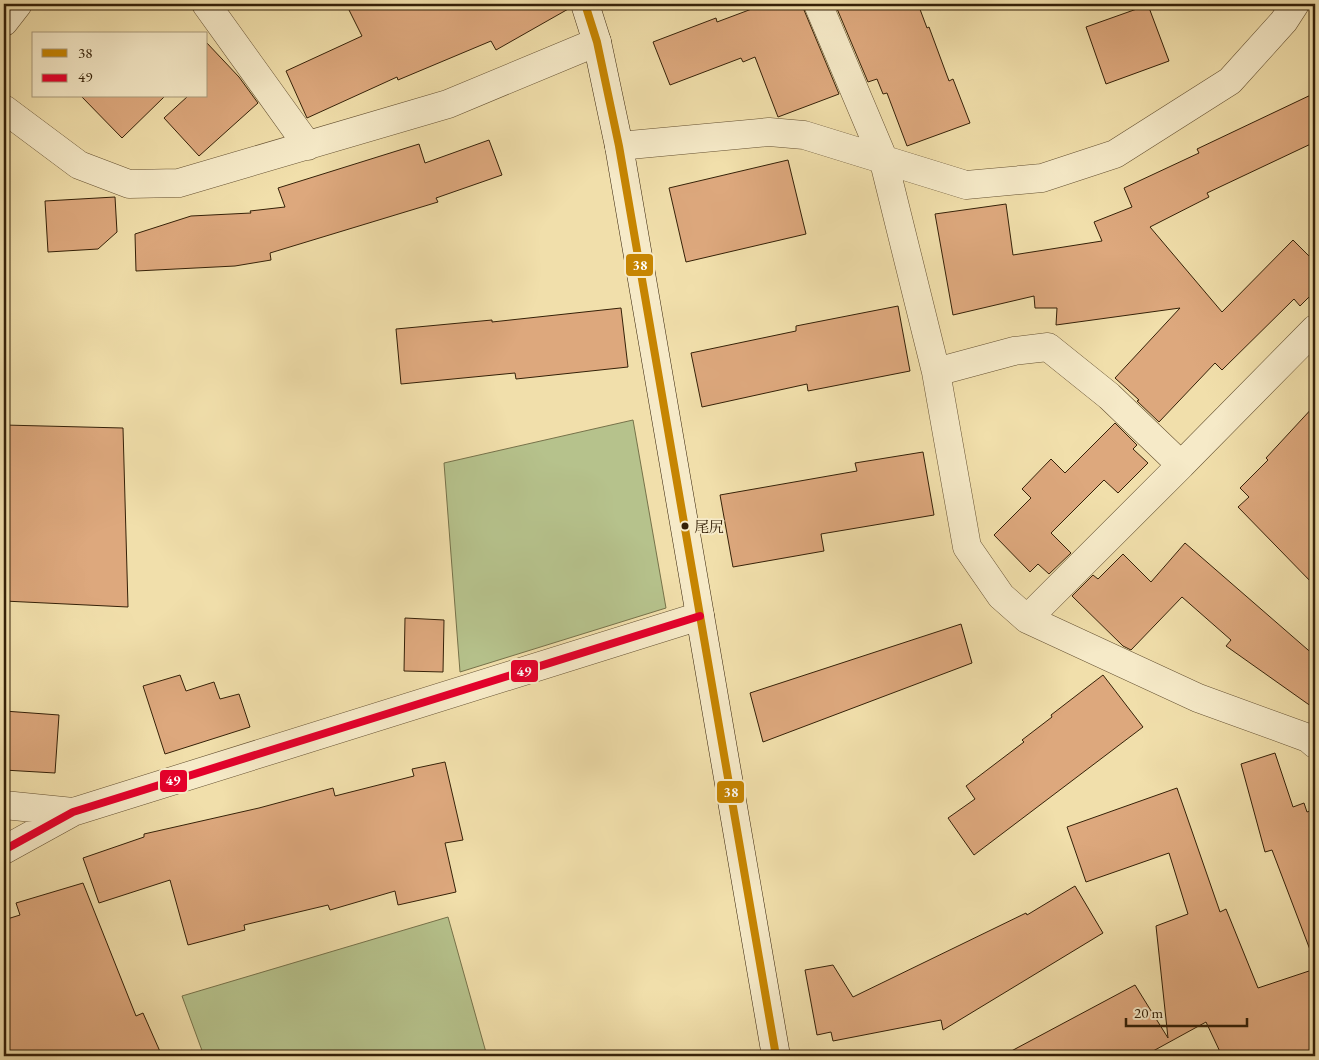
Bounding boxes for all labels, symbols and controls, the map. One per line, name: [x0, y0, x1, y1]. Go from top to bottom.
legend: [32, 32, 208, 98]
text: 38: [78, 43, 92, 62]
text: 49: [78, 67, 92, 86]
line badge: 38: [625, 253, 654, 277]
text: 38: [633, 256, 647, 274]
place label: 尾尻: [694, 517, 724, 536]
marker: 尾尻: [680, 521, 690, 531]
line badge: 49: [510, 659, 539, 683]
text: 49: [517, 662, 532, 680]
line badge: 49: [159, 769, 188, 793]
text: 49: [166, 771, 181, 789]
line badge: 38: [716, 780, 745, 804]
text: 38: [724, 783, 738, 801]
scale bar: [1126, 995, 1248, 1027]
text: 20 m: [1134, 1003, 1163, 1022]

